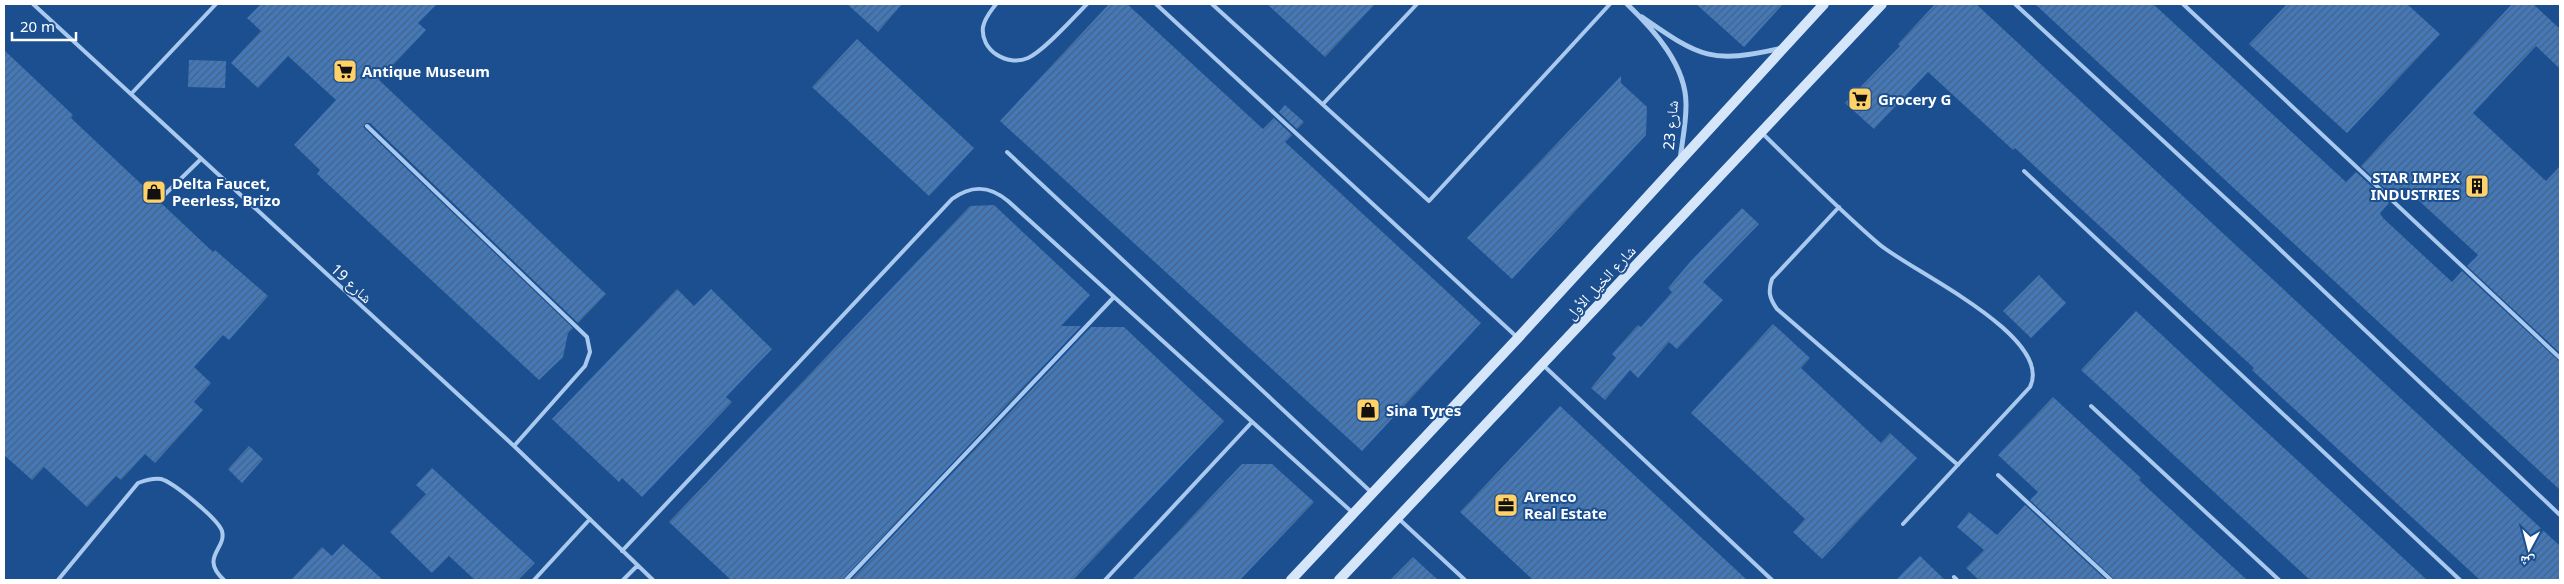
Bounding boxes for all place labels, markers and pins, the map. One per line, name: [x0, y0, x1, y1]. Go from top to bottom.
supermarket icon: Antique Museum: [332, 58, 358, 84]
place label: Antique Museum: [362, 61, 490, 81]
supermarket icon: Grocery G: [1847, 86, 1873, 112]
place label: Grocery G: [1878, 89, 1951, 109]
place label: STAR IMPEX INDUSTRIES: [2370, 167, 2460, 204]
place label: Delta Faucet, Peerless, Brizo: [172, 173, 281, 210]
building icon: STAR IMPEX INDUSTRIES: [2464, 173, 2490, 199]
shop icon: Delta Faucet, Peerless, Brizo: [141, 179, 167, 205]
shop icon: Sina Tyres: [1355, 397, 1381, 423]
place label: Sina Tyres: [1386, 400, 1461, 420]
place label: Arenco Real Estate: [1524, 486, 1607, 523]
office icon: Arenco Real Estate: [1493, 492, 1519, 518]

